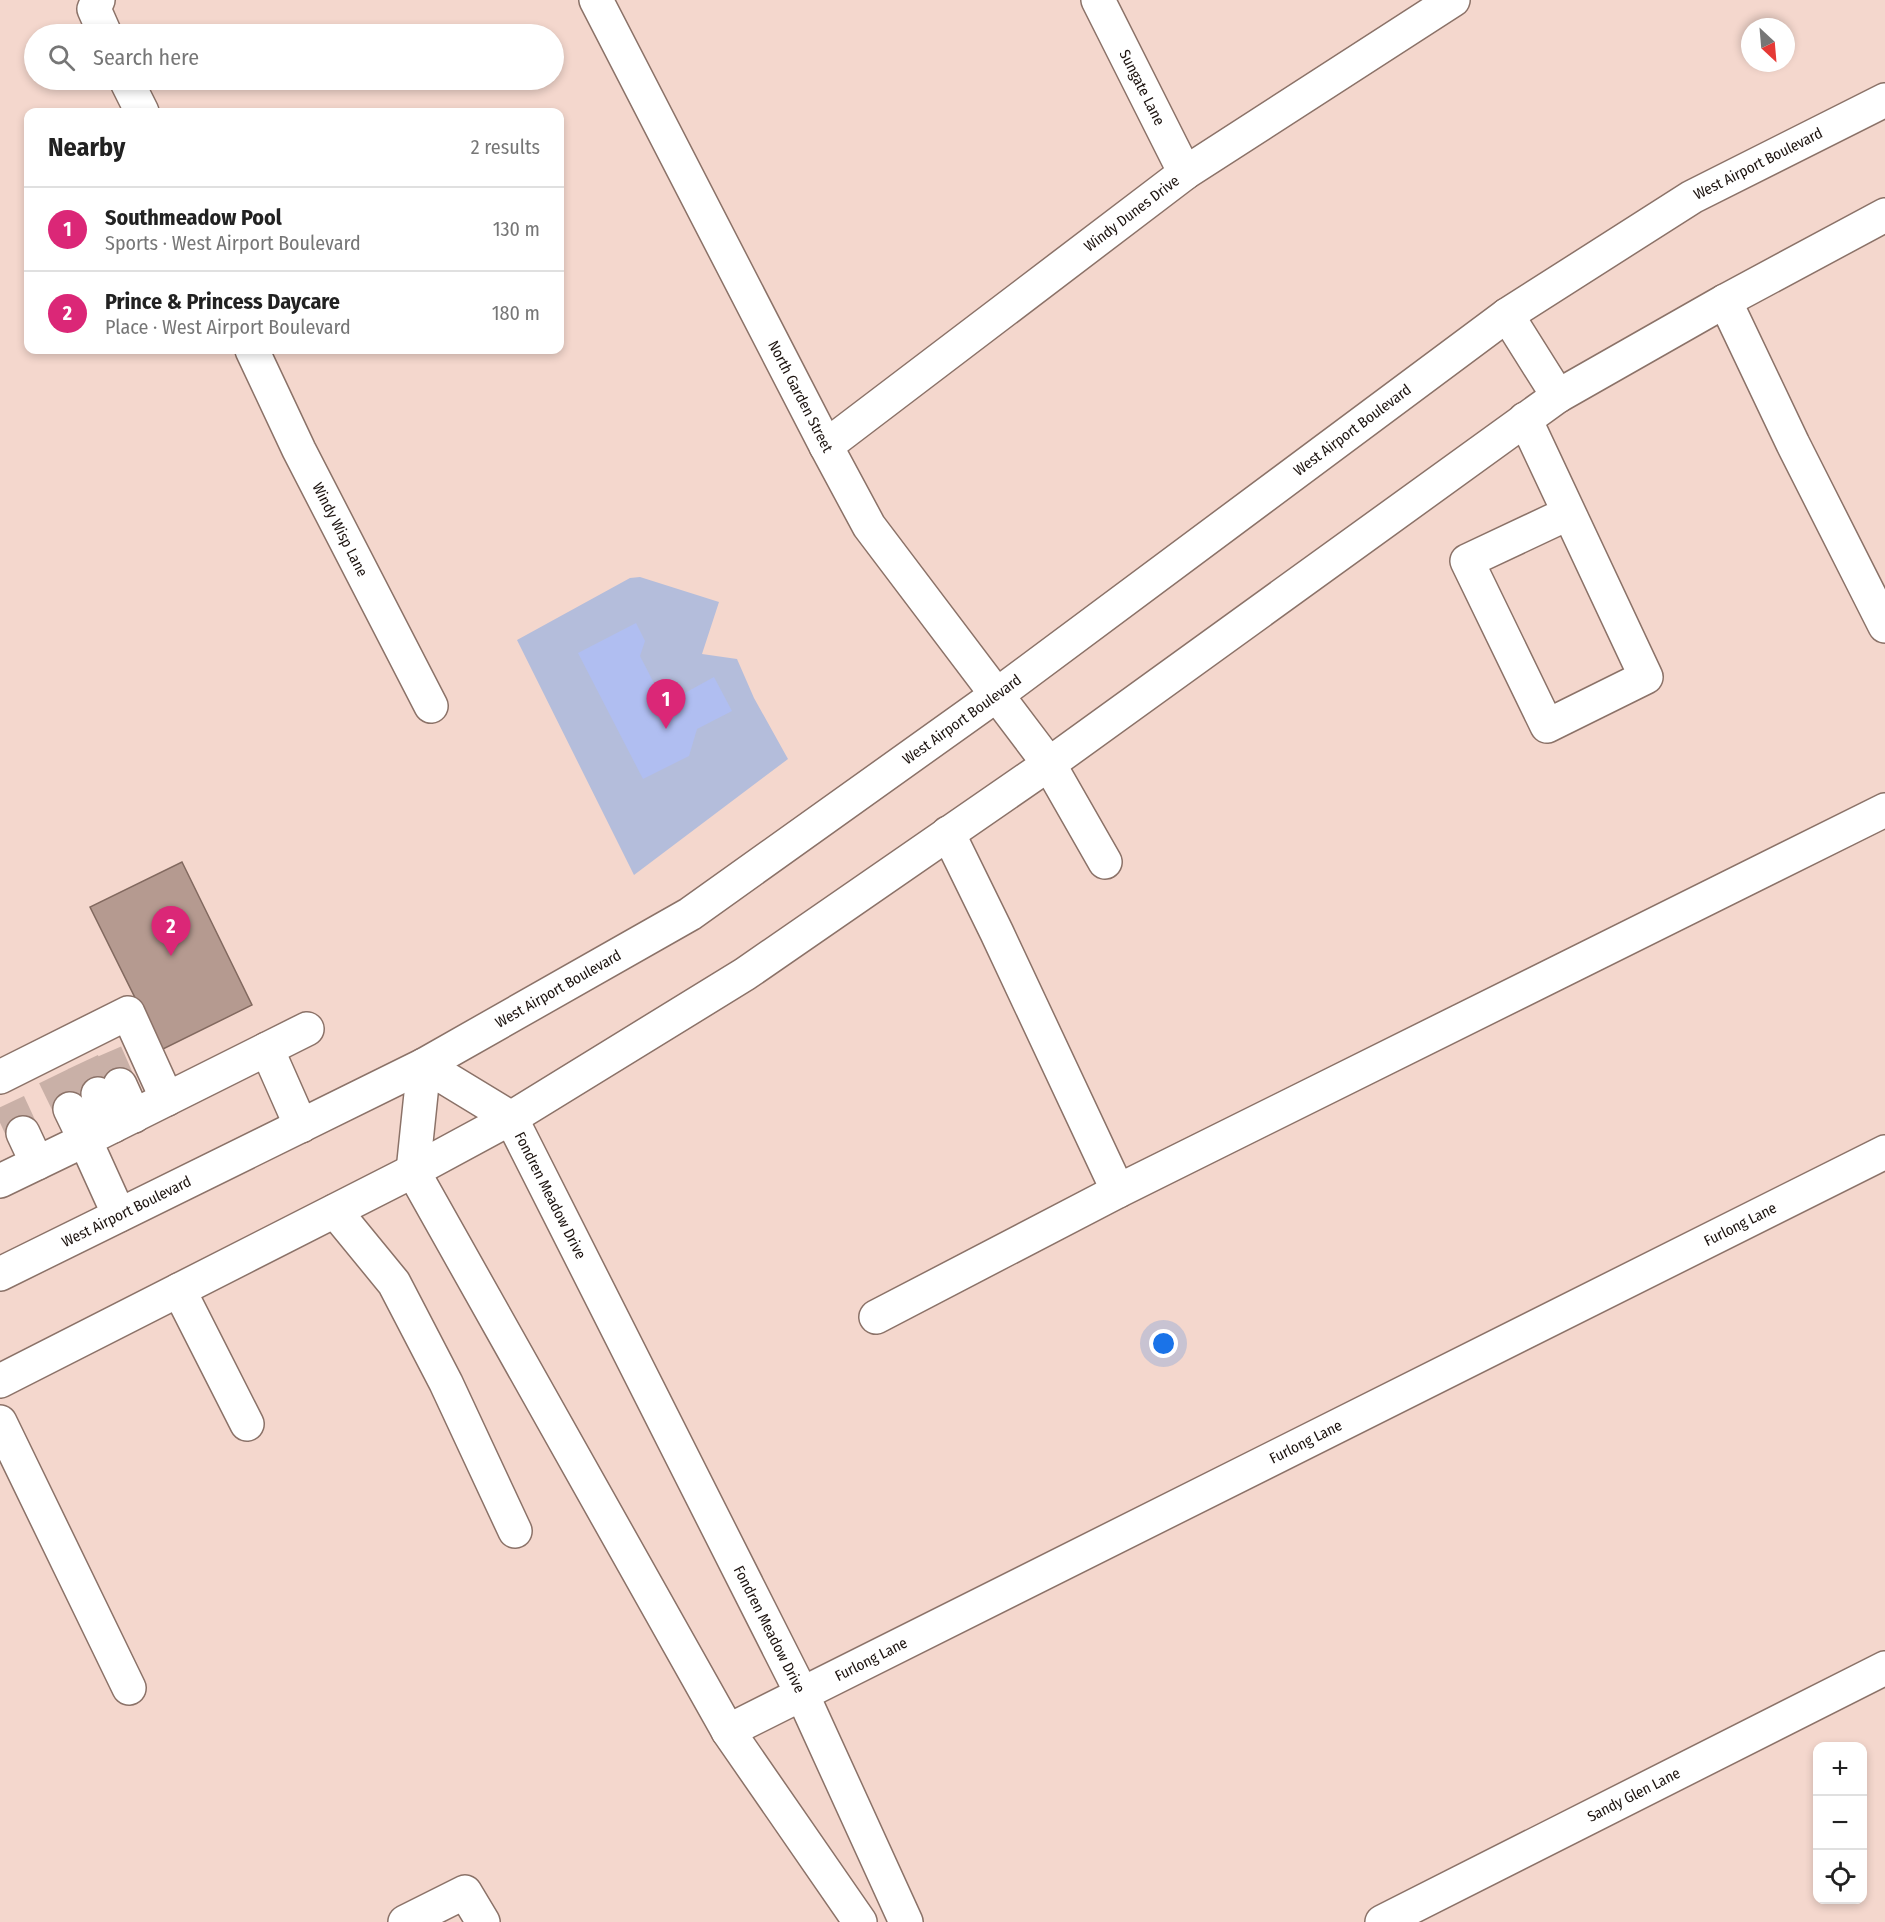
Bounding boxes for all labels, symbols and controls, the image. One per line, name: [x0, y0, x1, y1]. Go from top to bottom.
north arrow: [1741, 18, 1795, 72]
search box: [24, 24, 564, 90]
icon: search: [45, 41, 78, 74]
text: Search here: [93, 44, 199, 71]
street label: Sungate Lane: [1116, 47, 1169, 128]
street label: West Airport Boulevard: [1691, 124, 1825, 204]
text: Nearby: [48, 132, 125, 163]
text: 2 results: [471, 135, 540, 159]
street label: Windy Dunes Drive: [1080, 172, 1183, 255]
text: Southmeadow Pool: [105, 204, 282, 231]
text: 1: [63, 217, 72, 241]
text: 130 m: [493, 217, 540, 241]
text: Sports · West Airport Boulevard: [105, 231, 361, 255]
text: Prince & Princess Daycare: [105, 288, 340, 315]
text: 2: [63, 301, 72, 325]
text: 180 m: [492, 301, 540, 325]
text: Place · West Airport Boulevard: [105, 315, 351, 339]
street label: North Garden Street: [764, 338, 837, 455]
street label: West Airport Boulevard: [1290, 381, 1415, 480]
street label: Windy Wisp Lane: [308, 479, 372, 580]
street label: West Airport Boulevard: [899, 671, 1025, 768]
pin: 1: [646, 680, 686, 729]
pin: 2: [152, 906, 190, 956]
street label: West Airport Boulevard: [492, 946, 624, 1032]
street label: Fondren Meadow Drive: [511, 1129, 590, 1262]
street label: West Airport Boulevard: [59, 1172, 194, 1251]
street label: Furlong Lane: [1701, 1199, 1780, 1250]
your location: [1149, 1329, 1178, 1358]
street label: Furlong Lane: [1267, 1416, 1345, 1468]
street label: Fondren Meadow Drive: [730, 1563, 809, 1696]
street label: Furlong Lane: [832, 1634, 910, 1685]
map controls: [1813, 1742, 1867, 1904]
button: +: [1813, 1742, 1867, 1796]
street label: Sandy Glen Lane: [1584, 1764, 1683, 1826]
button: −: [1813, 1796, 1867, 1850]
button: locate: [1813, 1850, 1867, 1904]

